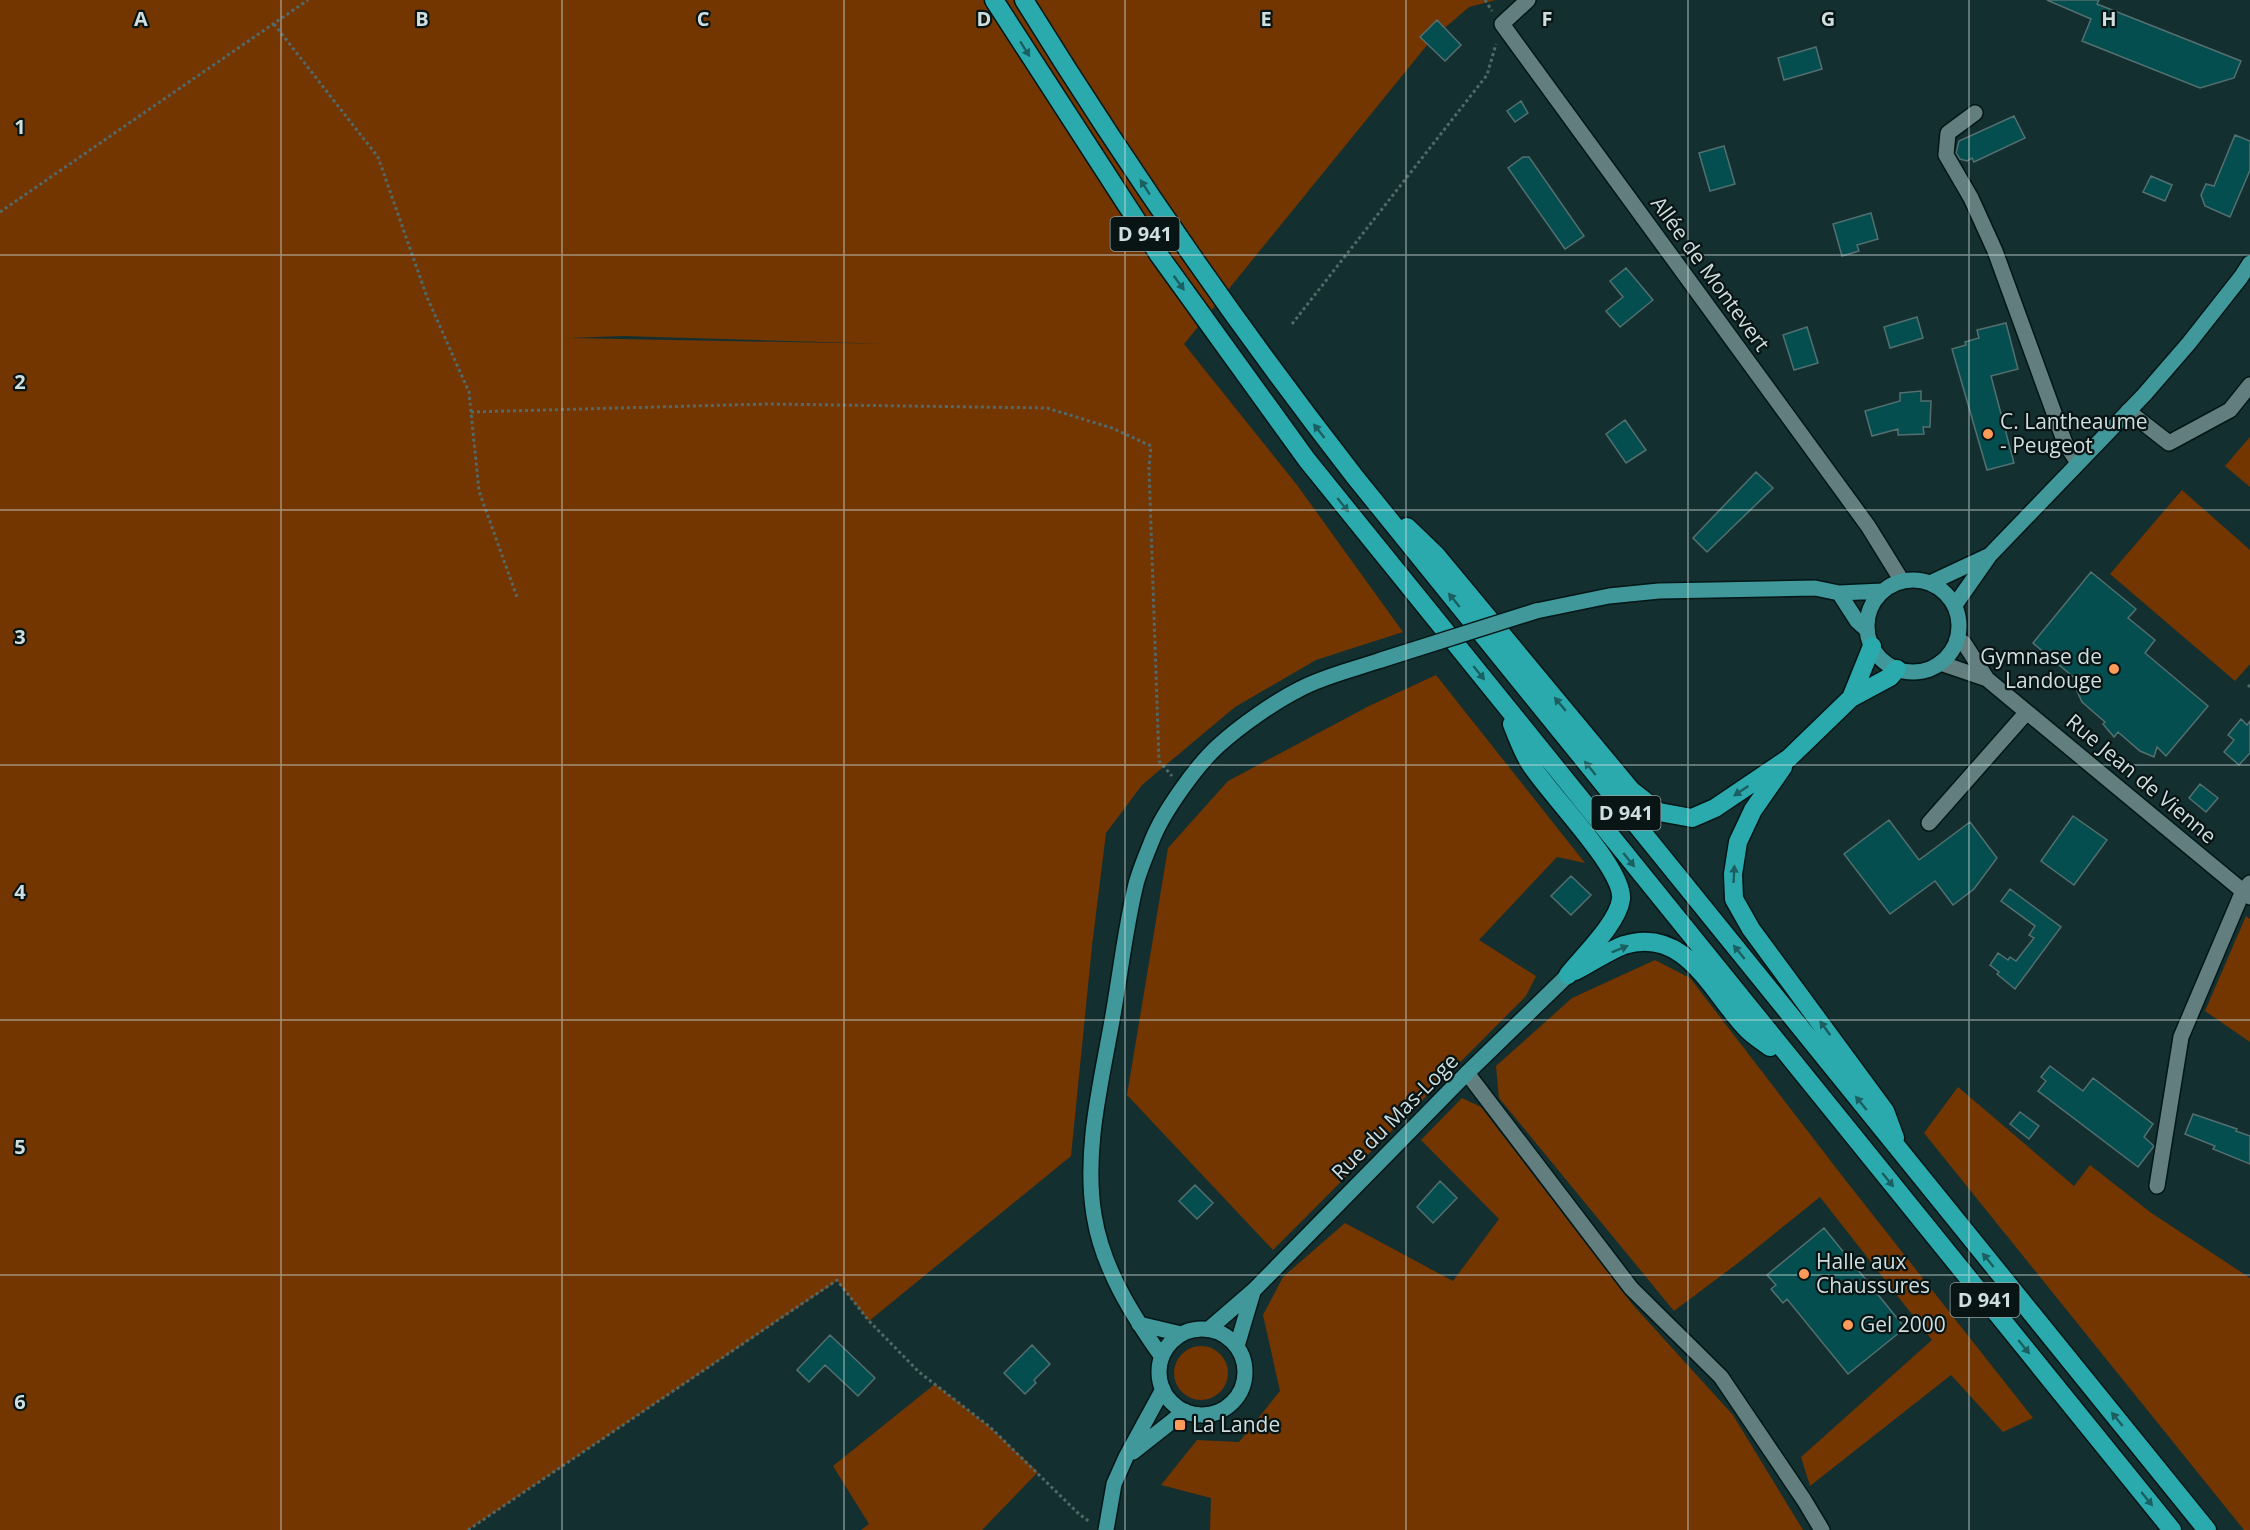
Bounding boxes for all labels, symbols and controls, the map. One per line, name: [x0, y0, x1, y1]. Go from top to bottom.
text: A: [134, 5, 148, 32]
text: B: [415, 5, 429, 32]
text: C: [697, 5, 710, 32]
text: D: [977, 5, 991, 32]
text: E: [1260, 5, 1272, 32]
text: F: [1542, 5, 1552, 32]
text: G: [1821, 5, 1835, 32]
text: H: [2101, 5, 2117, 32]
one-way arrow: [1020, 41, 1031, 57]
text: 1: [14, 113, 26, 140]
one-way arrow: [1139, 179, 1151, 195]
street label: Allée de Montevert: [1645, 190, 1777, 356]
road number: D 941: [1110, 217, 1180, 251]
one-way arrow: [1173, 274, 1185, 290]
text: 2: [14, 368, 26, 395]
place label: C. Lantheaume - Peugeot: [2000, 407, 2148, 459]
one-way arrow: [1312, 423, 1325, 439]
marker: C. Lantheaume - Peugeot: [1981, 427, 1995, 441]
one-way arrow: [1337, 497, 1350, 513]
one-way arrow: [1447, 592, 1460, 608]
text: 3: [14, 623, 26, 650]
place label: Gymnase de Landouge: [1980, 642, 2102, 694]
marker: Gymnase de Landouge: [2107, 662, 2121, 676]
one-way arrow: [1472, 665, 1485, 680]
one-way arrow: [1554, 697, 1567, 712]
street label: Rue Jean de Vienne: [2061, 707, 2223, 849]
one-way arrow: [1583, 760, 1596, 776]
one-way arrow: [1733, 785, 1749, 796]
road number: D 941: [1592, 796, 1660, 830]
one-way arrow: [1623, 852, 1636, 868]
one-way arrow: [1729, 864, 1739, 883]
text: 4: [14, 878, 26, 905]
one-way arrow: [1612, 943, 1630, 953]
one-way arrow: [1732, 944, 1745, 960]
one-way arrow: [1819, 1021, 1831, 1037]
street label: Rue du Mas-Loge: [1325, 1047, 1464, 1186]
one-way arrow: [1856, 1096, 1868, 1111]
text: 5: [14, 1133, 26, 1160]
one-way arrow: [1881, 1172, 1894, 1188]
place label: Halle aux Chaussures: [1816, 1247, 1930, 1299]
one-way arrow: [1983, 1252, 1995, 1267]
marker: Halle aux Chaussures: [1797, 1267, 1811, 1281]
road number: D 941: [1950, 1283, 2020, 1317]
place label: Gel 2000: [1860, 1310, 1946, 1338]
marker: Gel 2000: [1841, 1318, 1855, 1332]
one-way arrow: [2017, 1340, 2030, 1355]
text: 6: [14, 1388, 26, 1415]
place label: La Lande: [1192, 1410, 1280, 1438]
one-way arrow: [2112, 1412, 2124, 1427]
marker: La Lande: [1173, 1418, 1187, 1432]
one-way arrow: [2140, 1491, 2153, 1507]

